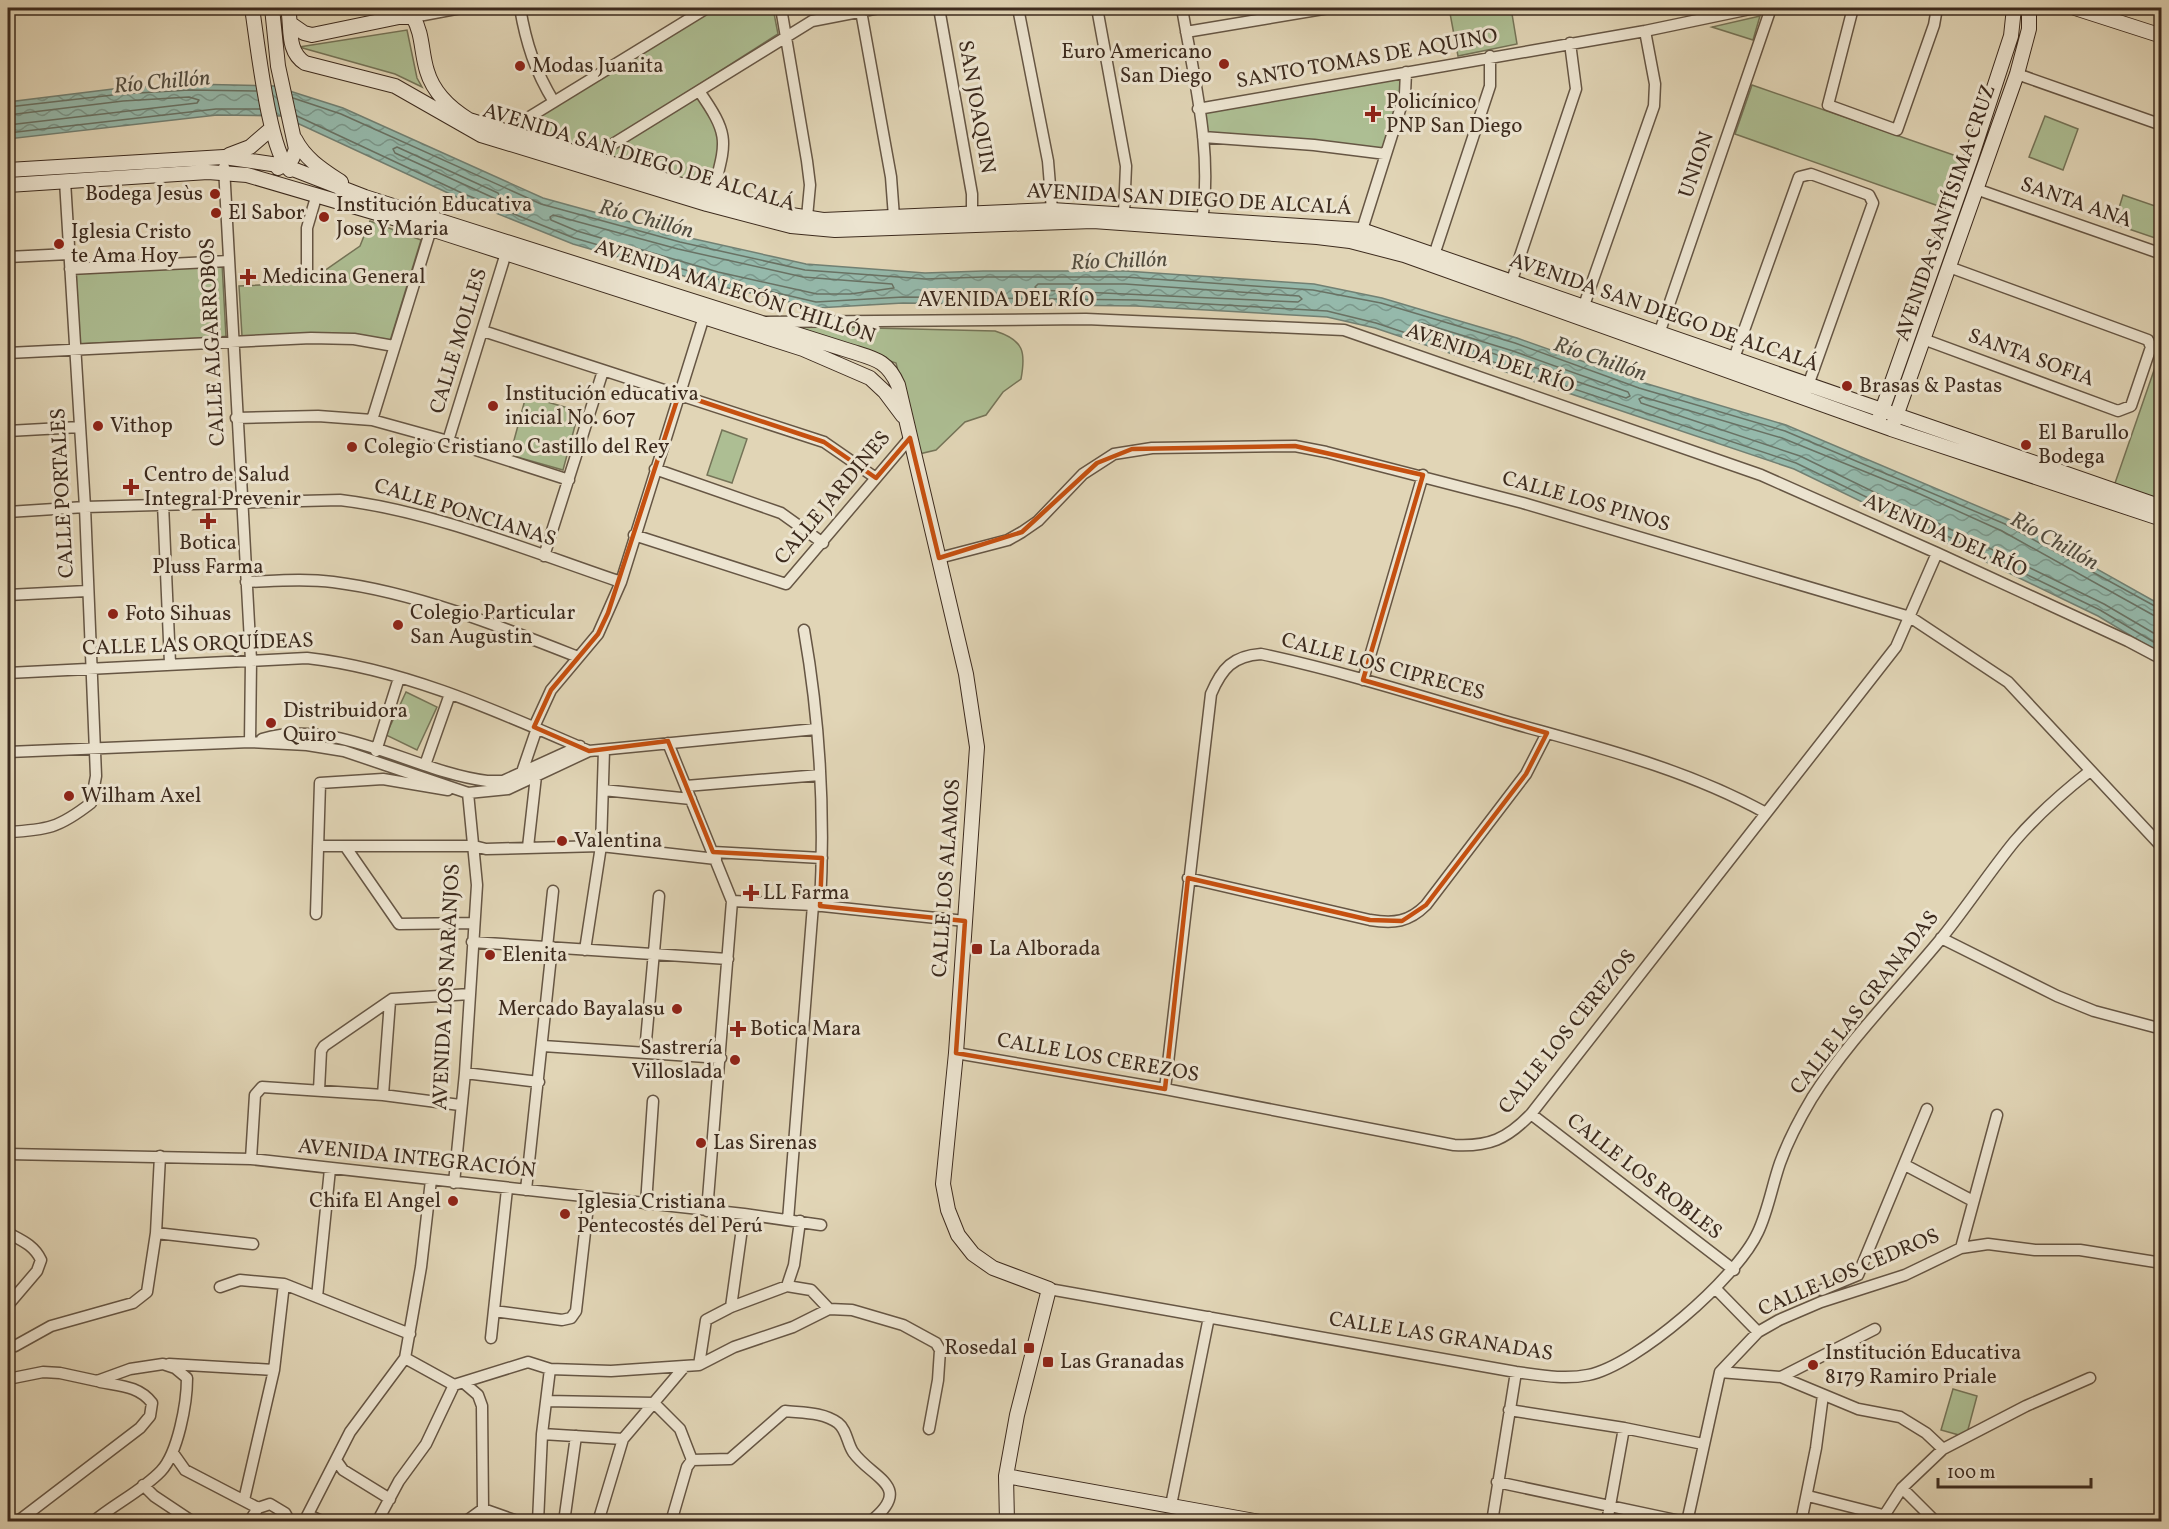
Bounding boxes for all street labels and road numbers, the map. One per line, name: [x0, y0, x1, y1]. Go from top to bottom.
street label: SANTO TOMAS DE AQUINO: [1234, 22, 1500, 96]
street label: SAN JOAQUIN: [950, 38, 1002, 176]
street label: AVENIDA SANTÍSIMA CRUZ: [1888, 81, 2004, 345]
street label: AVENIDA SAN DIEGO DE ALCALÁ: [479, 97, 799, 219]
street label: UNION: [1672, 128, 1722, 202]
street label: SANTA ANA: [2016, 170, 2136, 236]
street label: AVENIDA SAN DIEGO DE ALCALÁ: [1026, 177, 1352, 223]
street label: AVENIDA MALECÓN CHILLÓN: [591, 233, 879, 351]
street label: CALLE ALGARROBOS: [193, 237, 233, 447]
street label: AVENIDA SAN DIEGO DE ALCALÁ: [1505, 246, 1823, 380]
street label: CALLE MOLLES: [423, 265, 495, 417]
street label: AVENIDA DEL RÍO: [918, 286, 1094, 315]
street label: AVENIDA DEL RÍO: [1402, 317, 1578, 401]
street label: SANTA SOFIA: [1964, 322, 2099, 394]
street label: CALLE PORTALES: [44, 407, 82, 579]
street label: CALLE JARDINES: [768, 425, 898, 571]
street label: CALLE LOS PINOS: [1499, 464, 1673, 540]
street label: CALLE PONCIANAS: [370, 471, 560, 555]
street label: AVENIDA DEL RÍO: [1858, 487, 2032, 585]
street label: CALLE LAS ORQUÍDEAS: [82, 626, 314, 664]
street label: CALLE LOS CIPRECES: [1278, 626, 1488, 708]
street label: CALLE LOS ALAMOS: [926, 778, 968, 978]
street label: AVENIDA LOS NARANJOS: [426, 863, 468, 1111]
street label: CALLE LAS GRANADAS: [1784, 905, 1946, 1101]
street label: CALLE LOS CEREZOS: [1492, 943, 1644, 1121]
street label: CALLE LOS CEREZOS: [995, 1026, 1201, 1090]
street label: CALLE LOS ROBLES: [1560, 1107, 1728, 1247]
street label: AVENIDA INTEGRACIÓN: [297, 1132, 537, 1186]
street label: CALLE LOS CEDROS: [1754, 1222, 1944, 1324]
street label: CALLE LAS GRANADAS: [1327, 1305, 1555, 1369]

